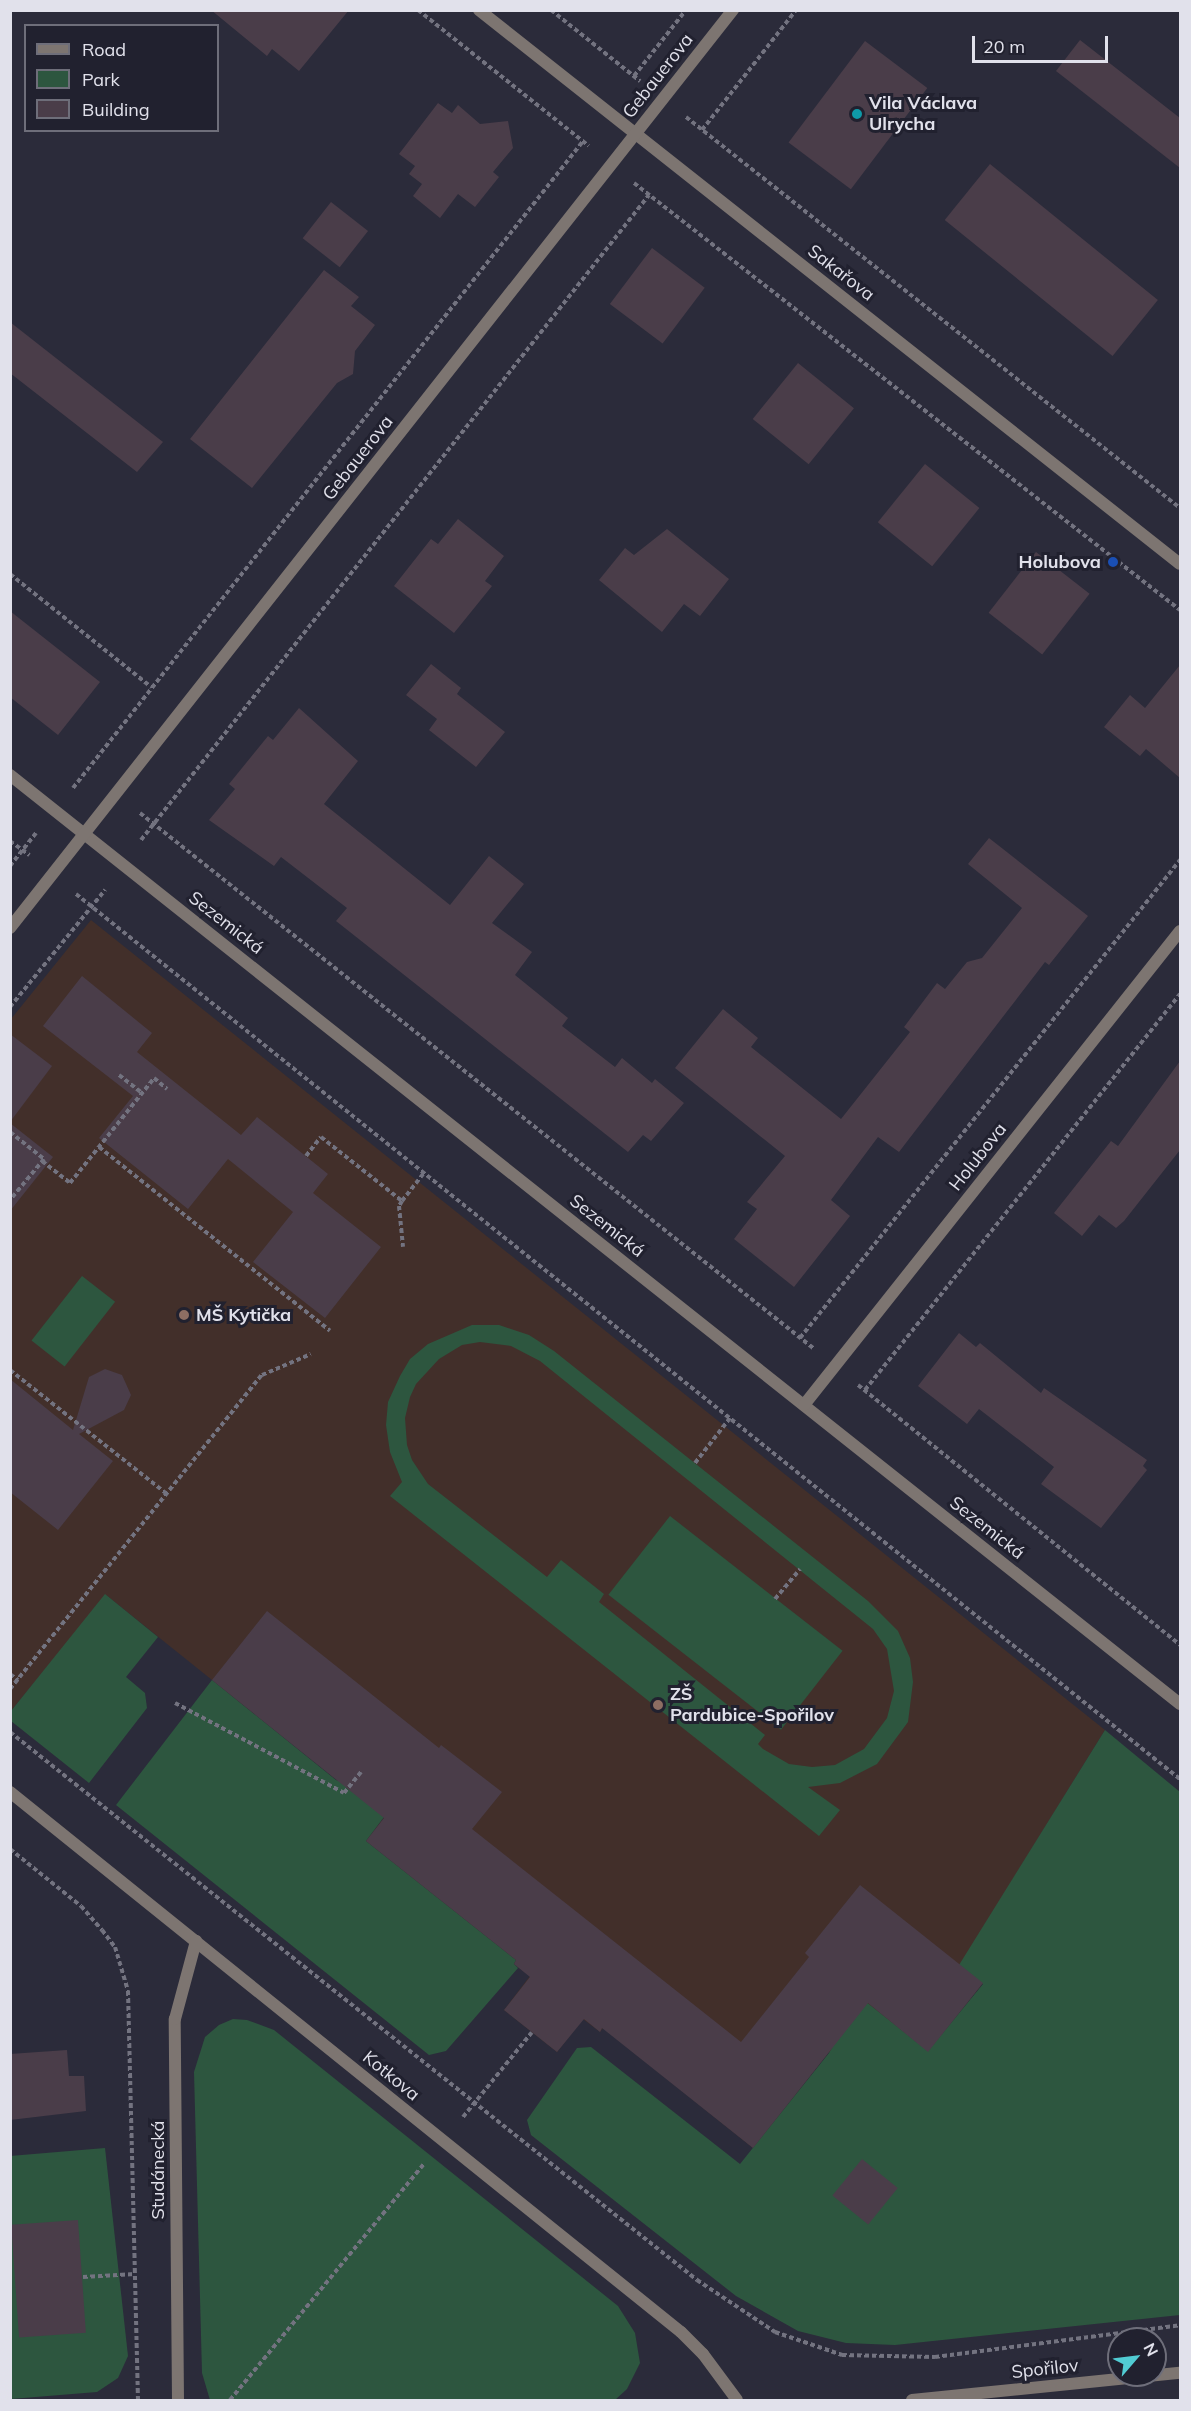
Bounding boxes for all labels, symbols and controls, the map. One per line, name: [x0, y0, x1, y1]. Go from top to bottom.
legend: [24, 24, 219, 132]
scale bar: [975, 24, 1112, 62]
street label: Gebauerova: [618, 29, 698, 123]
text: 20 m: [983, 35, 1025, 58]
text: Road: [82, 38, 126, 61]
text: Park: [82, 68, 120, 91]
place label: Vila Václava Ulrycha: [869, 93, 977, 136]
text: Building: [82, 98, 150, 121]
marker: Vila Václava Ulrycha: [850, 107, 864, 121]
street label: Sakařova: [803, 240, 879, 306]
street label: Gebauerova: [318, 411, 398, 505]
place label: Holubova: [1019, 551, 1101, 573]
marker: Holubova: [1106, 555, 1120, 569]
street label: Sezemická: [184, 887, 268, 959]
street label: Holubova: [945, 1119, 1011, 1195]
street label: Sezemická: [565, 1190, 649, 1262]
place label: MŠ Kytička: [196, 1304, 291, 1326]
marker: MŠ Kytička: [177, 1308, 191, 1322]
street label: Sezemická: [945, 1492, 1029, 1564]
place label: ZŠ Pardubice-Spořilov: [670, 1684, 834, 1726]
marker: ZŠ Pardubice-Spořilov: [651, 1698, 665, 1712]
street label: Kotkova: [358, 2047, 424, 2105]
street label: Studánecká: [147, 2121, 169, 2219]
north arrow: [1107, 2327, 1167, 2387]
text: N: [1139, 2339, 1163, 2360]
street label: Spořilov: [1011, 2355, 1079, 2383]

